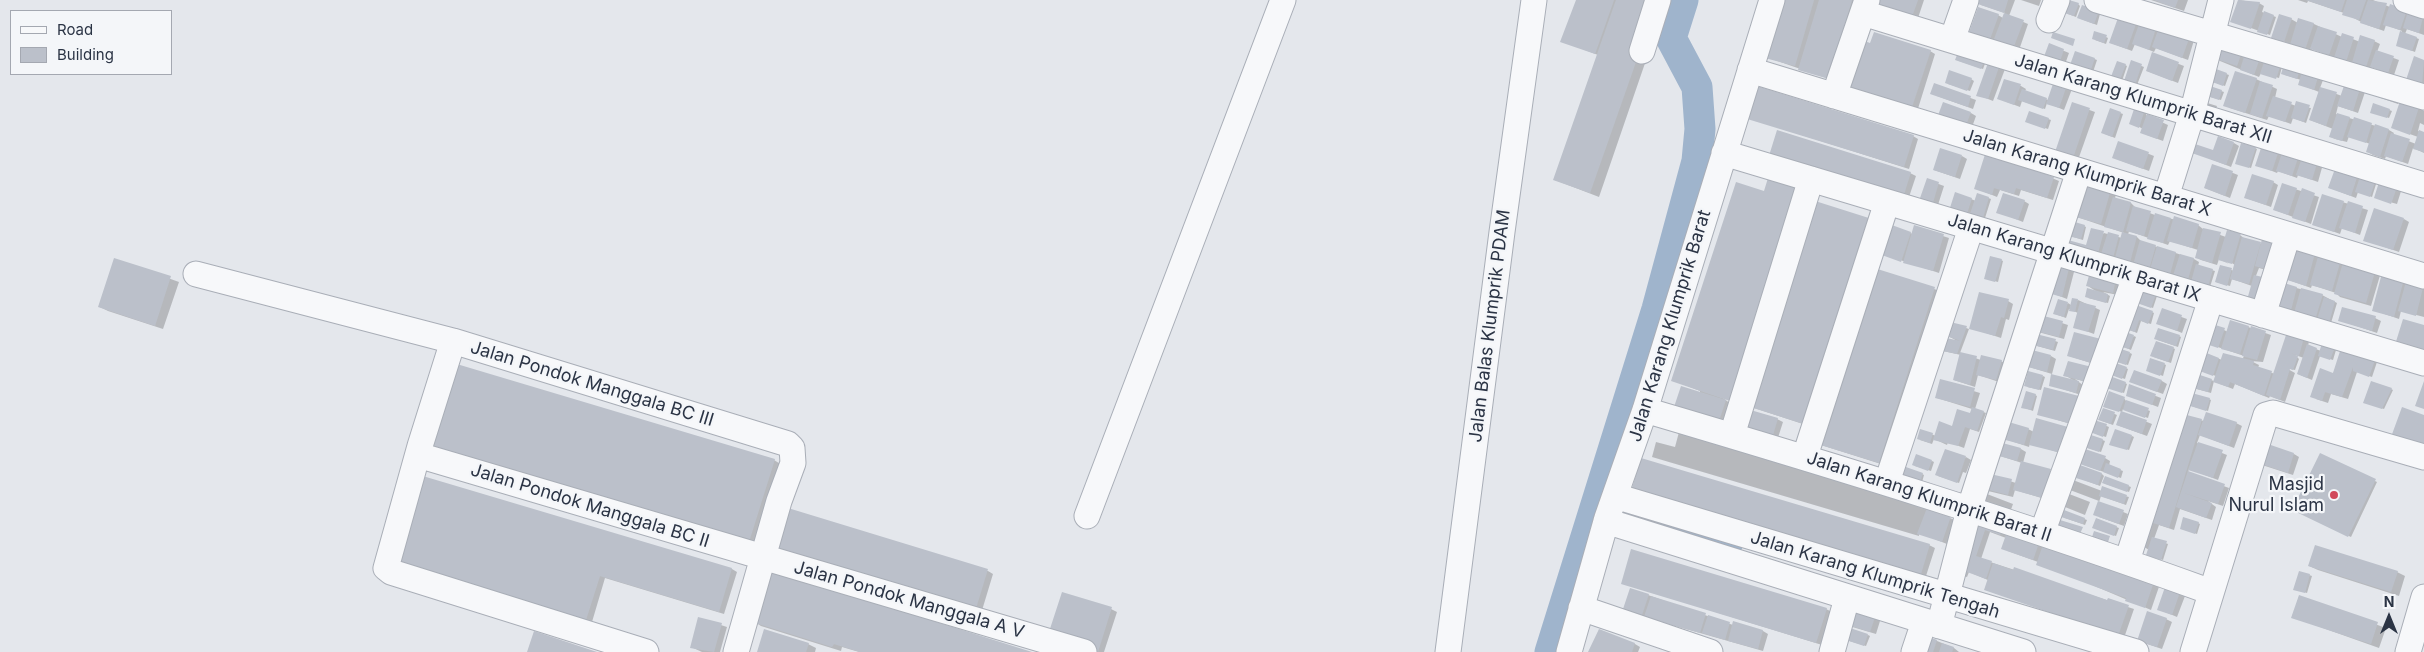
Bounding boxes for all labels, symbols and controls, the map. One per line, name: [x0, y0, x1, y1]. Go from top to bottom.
legend: [10, 10, 172, 75]
text: Road: [57, 20, 93, 39]
text: Building: [57, 45, 114, 64]
street label: Jalan Karang Klumprik Barat XII: [2012, 49, 2274, 149]
street label: Jalan Karang Klumprik Barat X: [1960, 125, 2214, 221]
street label: Jalan Karang Klumprik Barat: [1624, 207, 1716, 445]
street label: Jalan Balas Klumprik PDAM: [1465, 208, 1515, 444]
street label: Jalan Karang Klumprik Barat IX: [1945, 209, 2203, 307]
street label: Jalan Pondok Manggala BC III: [468, 337, 716, 431]
street label: Jalan Karang Klumprik Barat II: [1804, 447, 2054, 547]
street label: Jalan Pondok Manggala BC II: [468, 459, 712, 553]
place label: Masjid Nurul Islam: [2228, 474, 2324, 516]
marker: Masjid Nurul Islam: [2328, 489, 2340, 501]
street label: Jalan Karang Klumprik Tengah: [1748, 527, 2002, 623]
street label: Jalan Pondok Manggala A V: [791, 557, 1027, 643]
north arrow: [2364, 592, 2414, 642]
text: N: [2384, 593, 2394, 610]

